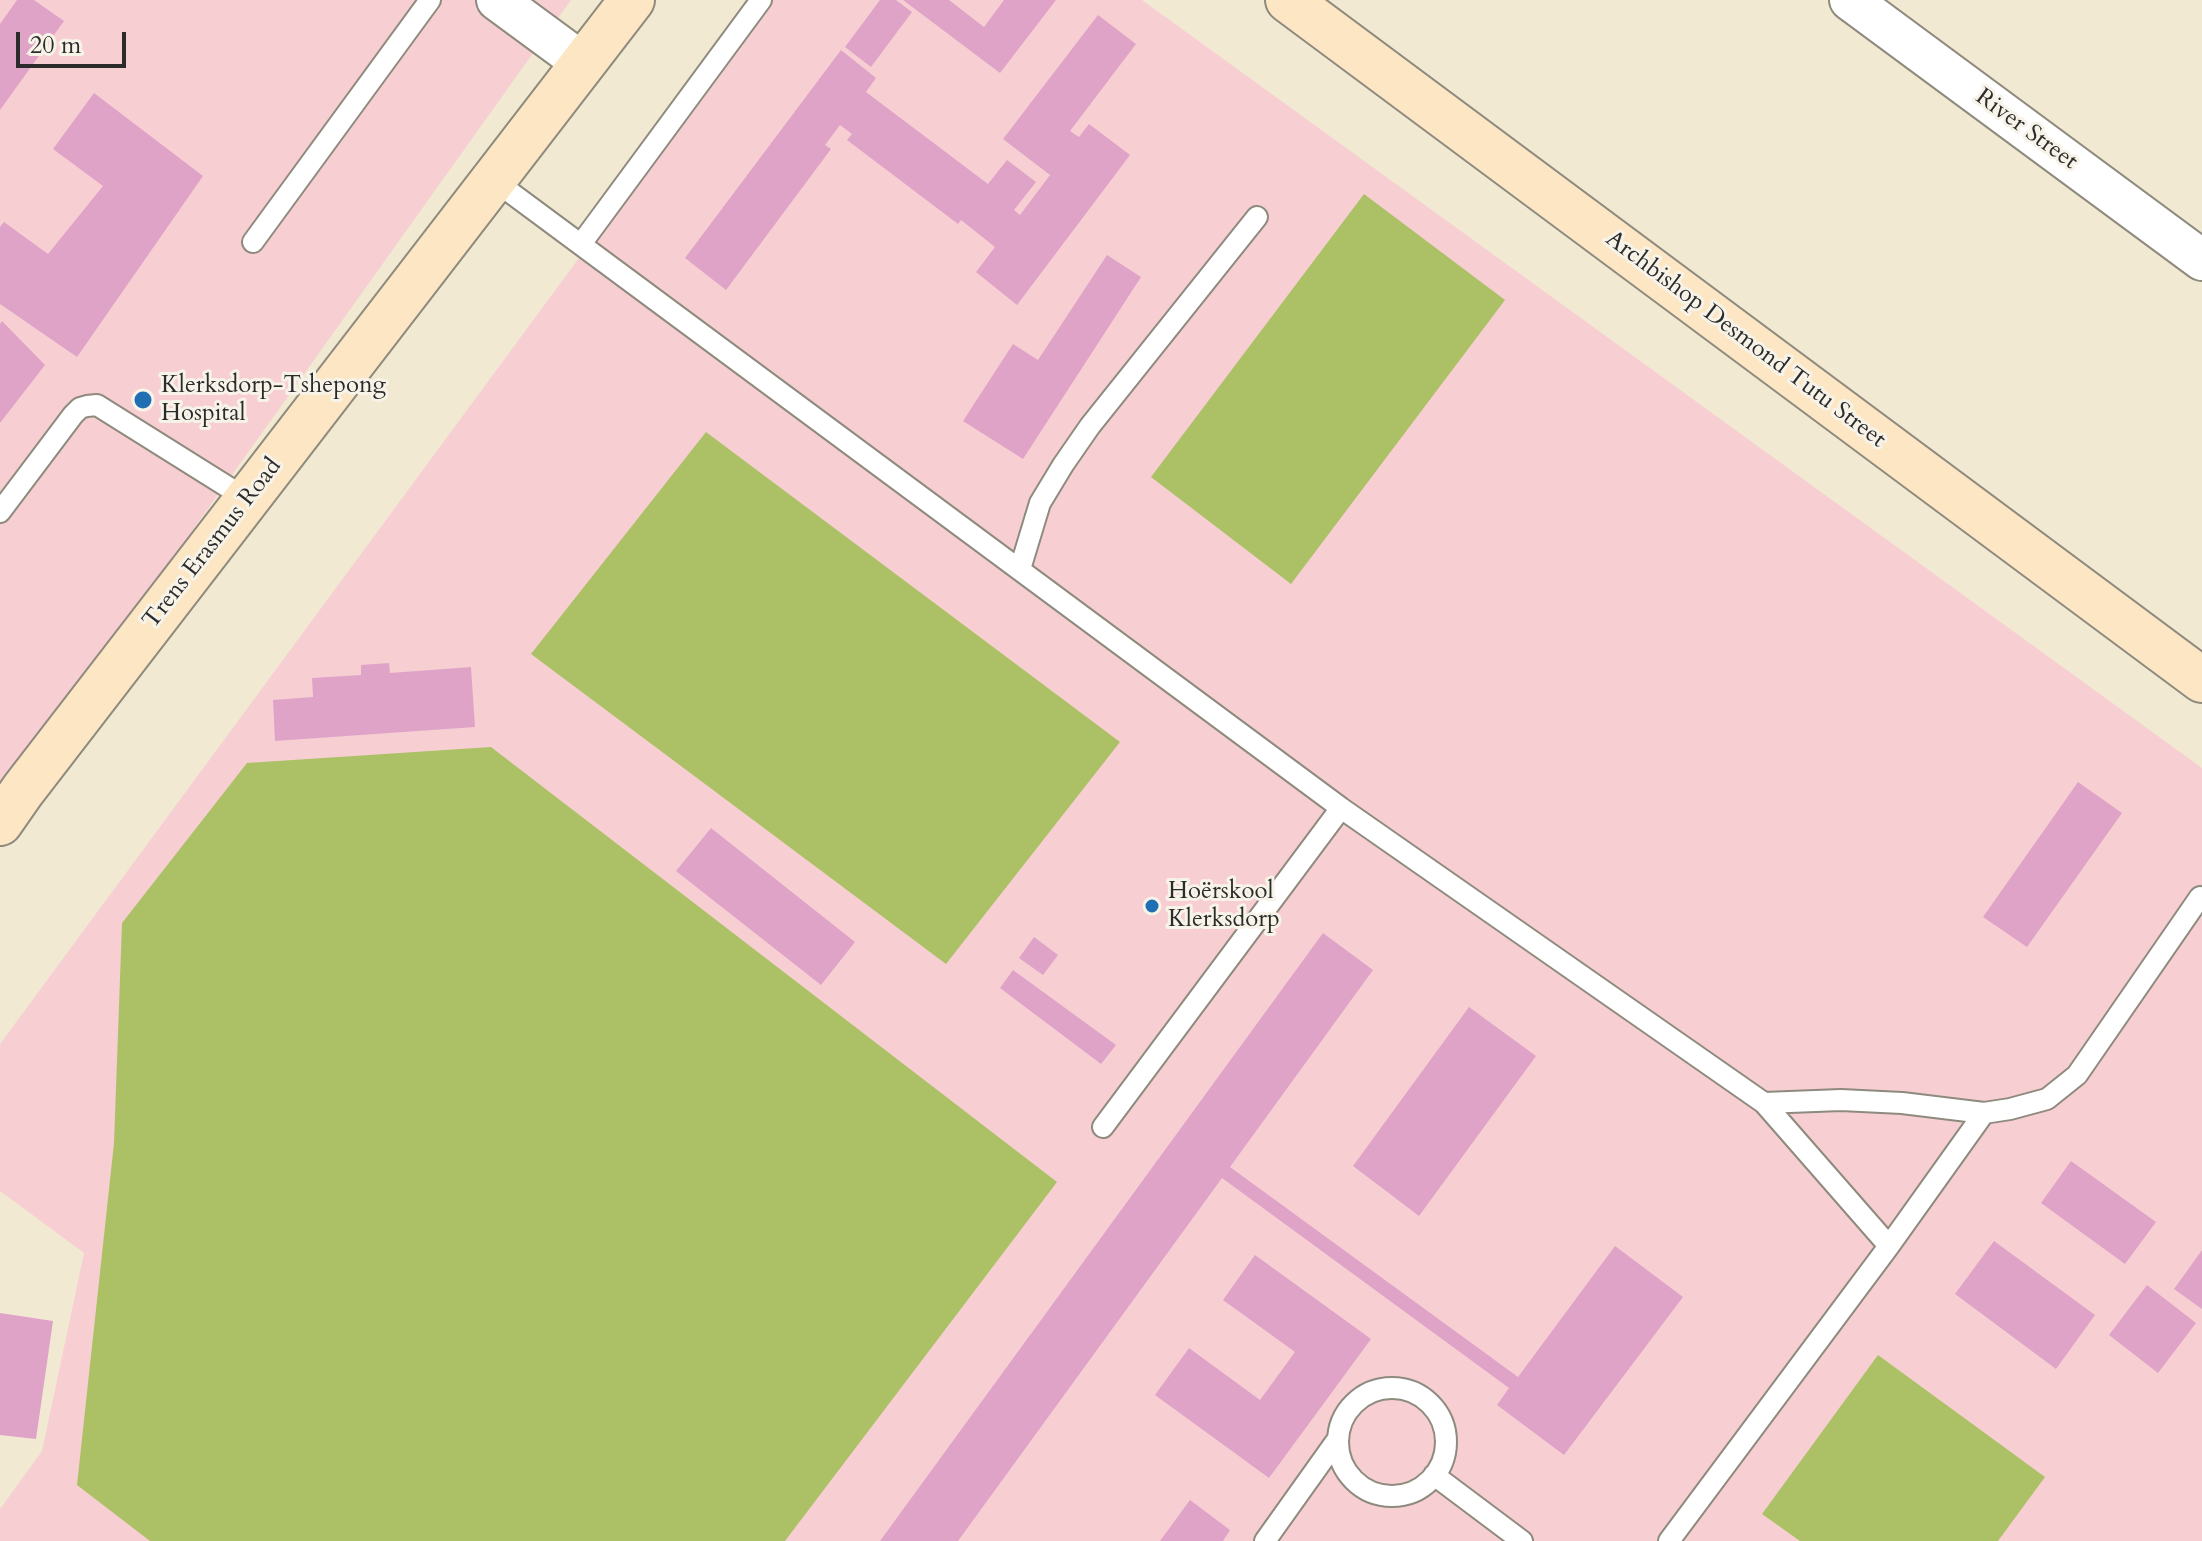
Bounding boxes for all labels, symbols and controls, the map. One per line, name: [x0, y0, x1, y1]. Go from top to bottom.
scale bar: [20, 16, 130, 66]
text: 20 m: [30, 29, 81, 62]
street label: River Street: [1969, 83, 2083, 177]
street label: Archbishop Desmond Tutu Street: [1599, 225, 1891, 455]
place label: Klerksdorp-Tshepong Hospital: [161, 372, 386, 428]
marker: Klerksdorp-Tshepong Hospital: [132, 389, 154, 411]
street label: Trens Erasmus Road: [138, 453, 288, 635]
place label: Hoërskool Klerksdorp: [1168, 878, 1280, 934]
marker: Hoërskool Klerksdorp: [1143, 897, 1161, 915]

